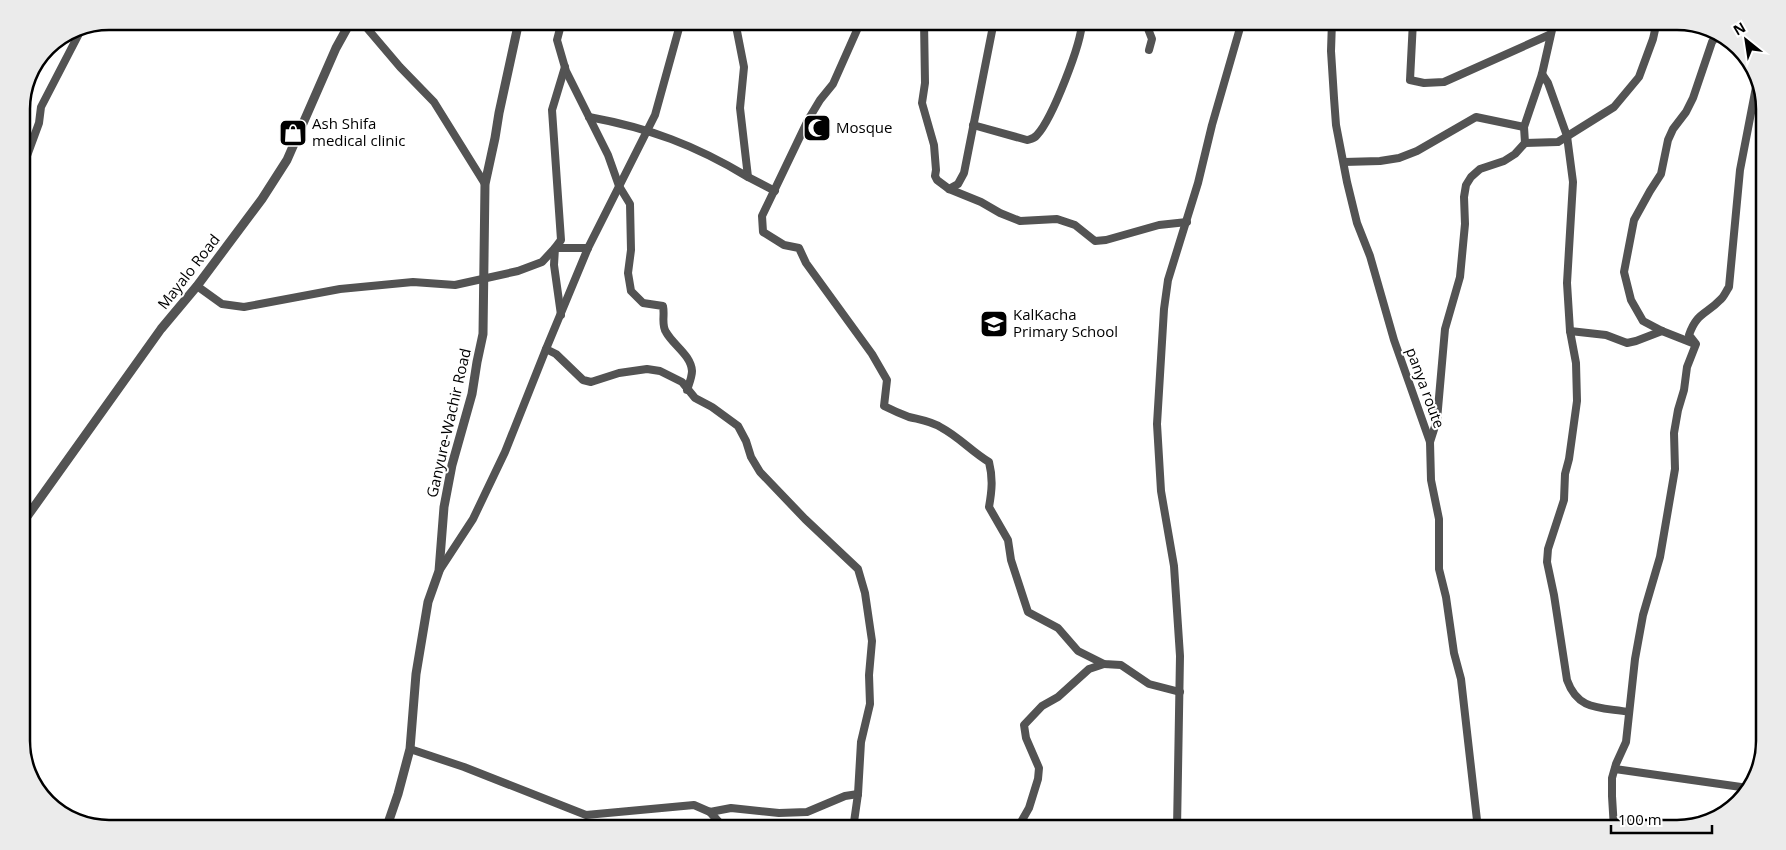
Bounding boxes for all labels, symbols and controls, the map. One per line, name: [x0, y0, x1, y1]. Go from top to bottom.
north arrow: [1721, 15, 1771, 65]
text: N: [1730, 17, 1749, 39]
place label: Ash Shifa medical clinic: [312, 113, 405, 150]
mosque icon: Mosque: [802, 113, 832, 143]
place label: Mosque: [836, 117, 892, 137]
shop icon: Ash Shifa medical clinic: [278, 118, 308, 148]
street label: Mayalo Road: [153, 230, 224, 313]
place label: KalKacha Primary School: [1013, 304, 1118, 341]
school or university icon: KalKacha Primary School: [979, 309, 1009, 339]
street label: panya route: [1402, 344, 1450, 431]
street label: Ganyure-Wachir Road: [421, 346, 475, 499]
scale bar: [1611, 802, 1712, 834]
text: 100 m: [1618, 809, 1662, 829]

